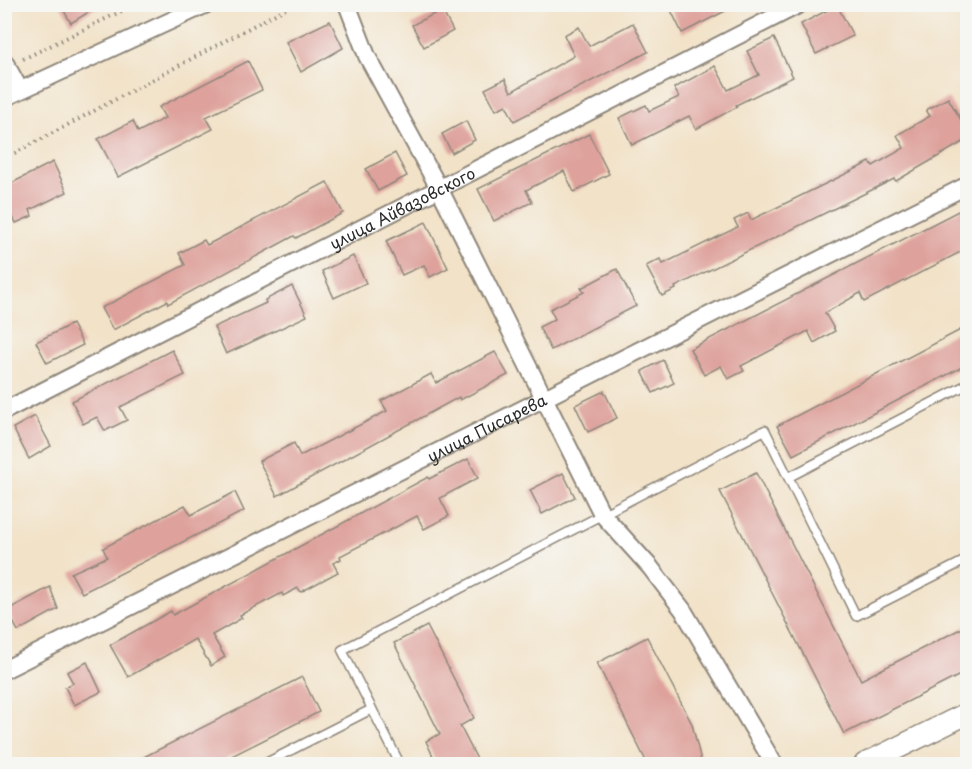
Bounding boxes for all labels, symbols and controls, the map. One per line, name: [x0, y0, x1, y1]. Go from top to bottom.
street label: улица Айвазовского: [325, 160, 479, 255]
street label: улица Писарева: [422, 387, 550, 467]

